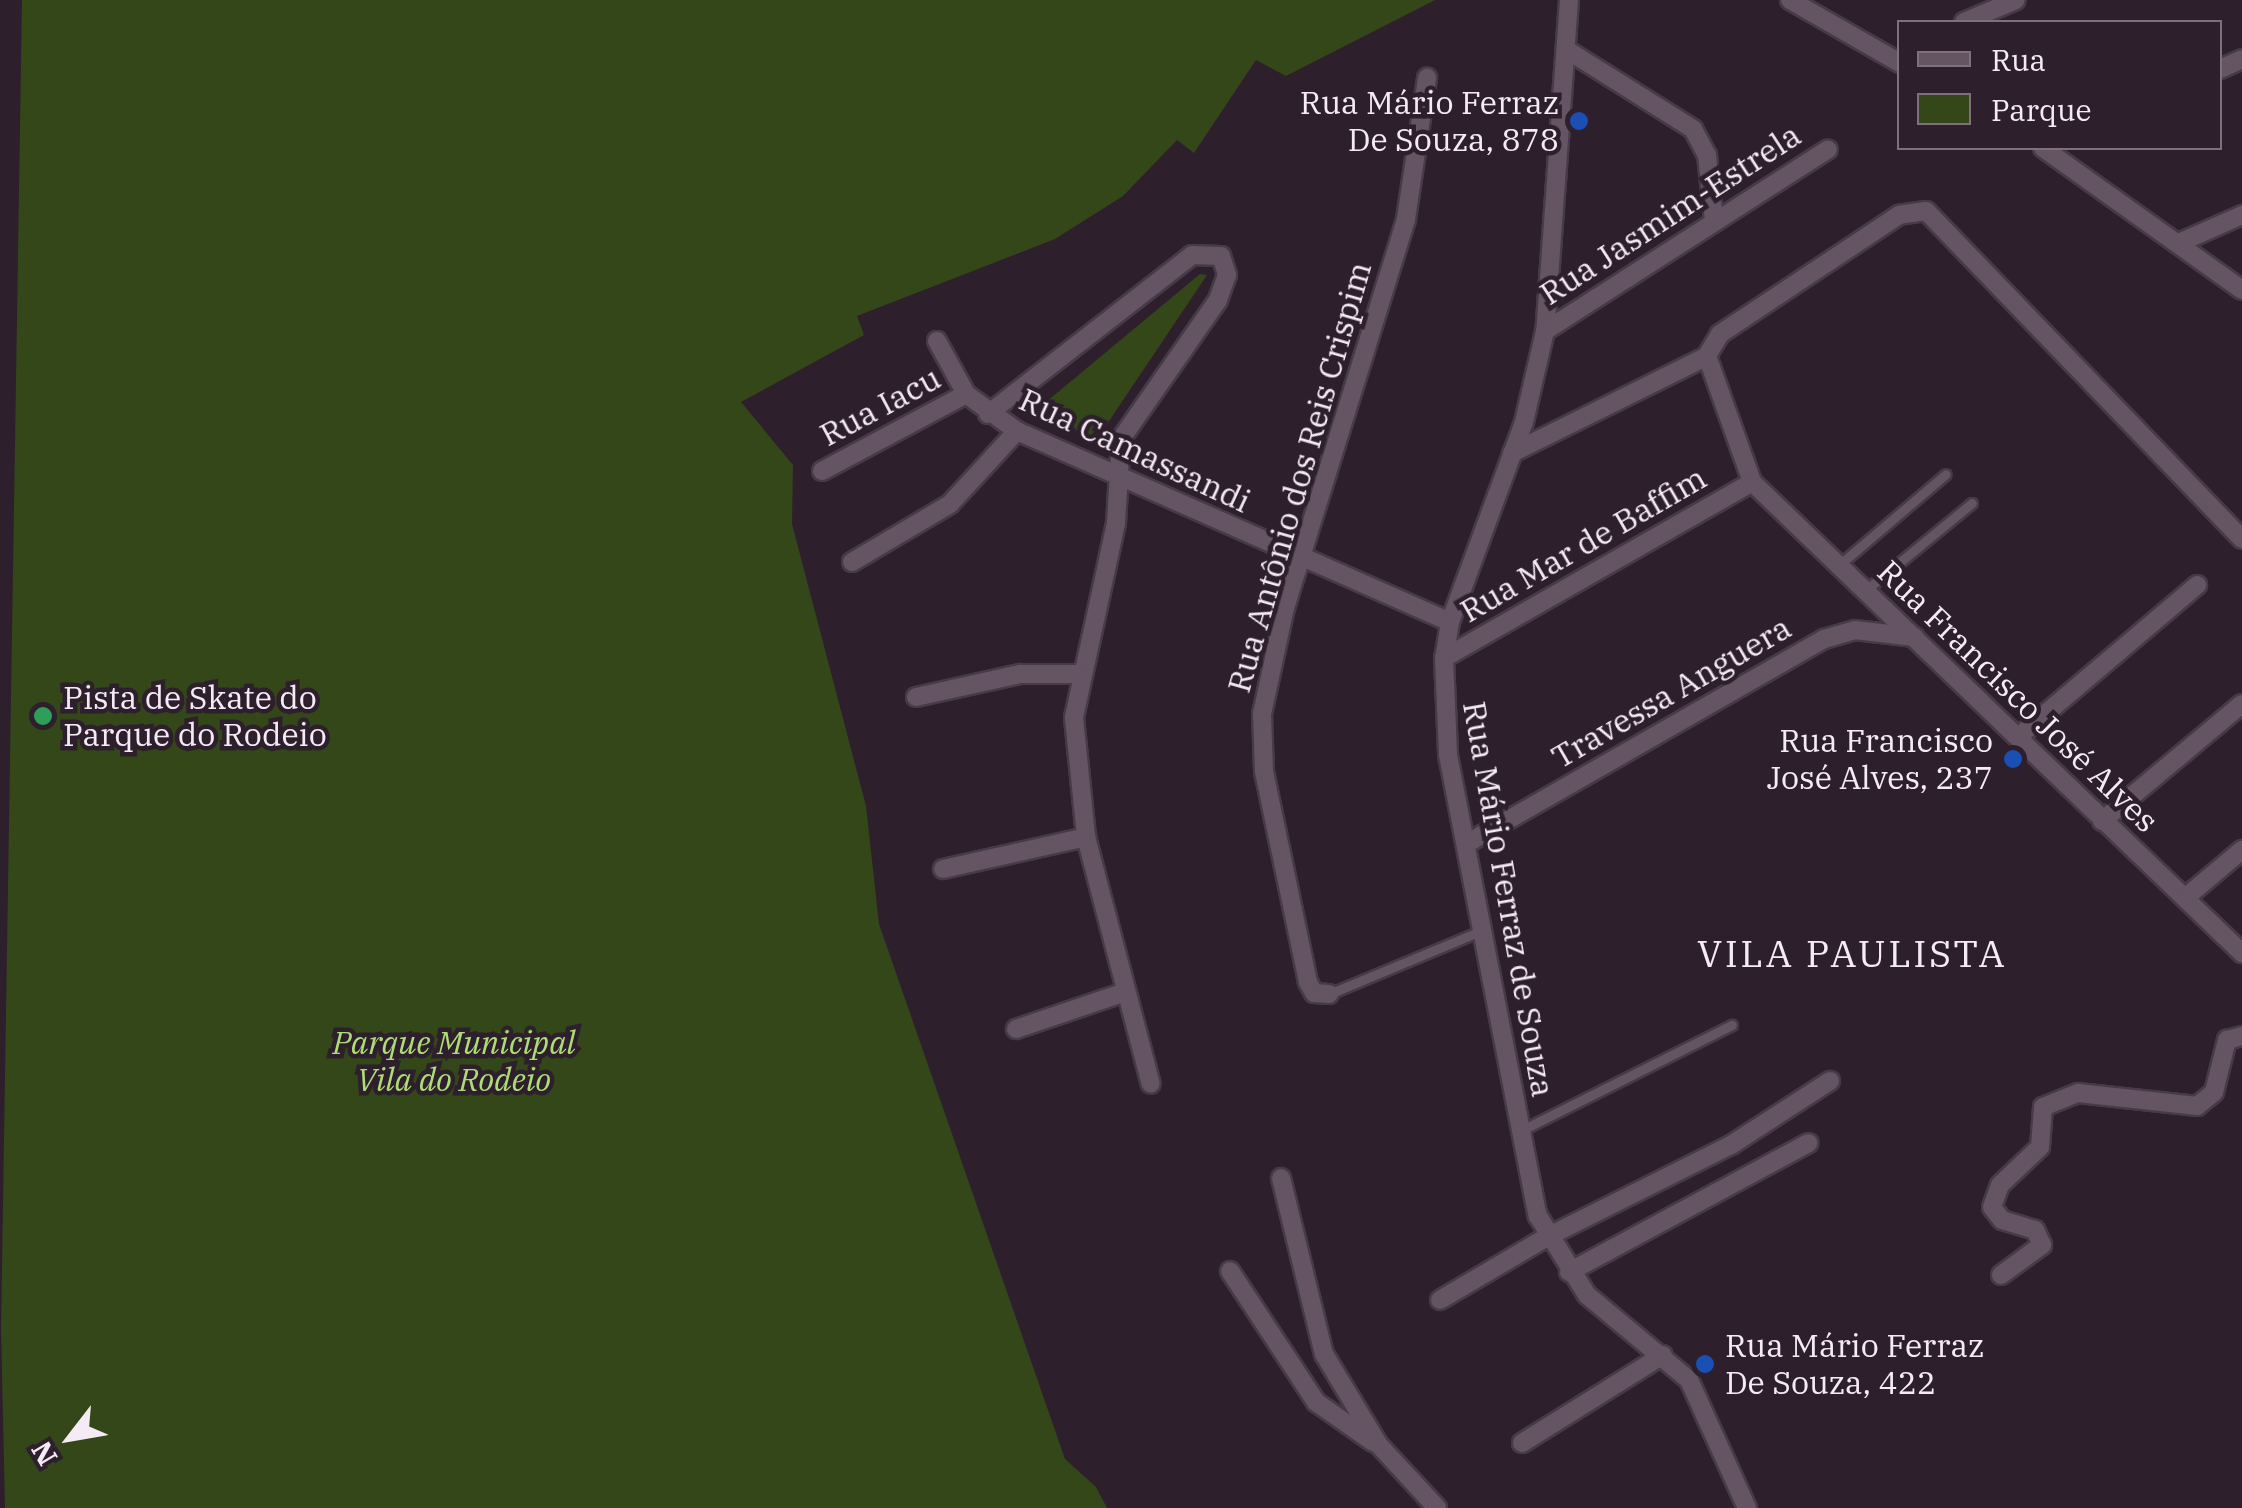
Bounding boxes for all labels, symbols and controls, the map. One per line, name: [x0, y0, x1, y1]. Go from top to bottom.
legend: [1897, 20, 2222, 150]
text: Rua: [1991, 40, 2046, 79]
place label: Rua Mário Ferraz De Souza, 878: [1300, 84, 1559, 159]
text: Parque: [1991, 90, 2092, 129]
marker: Rua Mário Ferraz De Souza, 878: [1568, 110, 1590, 132]
street label: Rua Jasmim-Estrela: [1533, 115, 1807, 313]
street label: Rua Antônio dos Reis Crispim: [1219, 257, 1379, 697]
street label: Rua Iacu: [813, 358, 947, 454]
street label: Rua Camassandi: [1013, 380, 1257, 520]
street label: Rua Mar de Baffim: [1453, 458, 1713, 630]
street label: Rua Francisco José Alves: [1870, 552, 2166, 840]
street label: Travessa Anguera: [1545, 608, 1797, 776]
place label: Pista de Skate do Parque do Rodeio: [63, 679, 327, 754]
street label: Rua Mário Ferraz de Souza: [1455, 698, 1563, 1100]
marker: Pista de Skate do Parque do Rodeio: [32, 705, 54, 727]
place label: Rua Francisco José Alves, 237: [1767, 722, 1993, 797]
marker: Rua Francisco José Alves, 237: [2002, 748, 2024, 770]
district label: VILA PAULISTA: [1697, 930, 2007, 976]
park label: Parque Municipal Vila do Rodeio: [332, 1024, 576, 1099]
place label: Rua Mário Ferraz De Souza, 422: [1725, 1327, 1984, 1402]
marker: Rua Mário Ferraz De Souza, 422: [1694, 1353, 1716, 1375]
north arrow: [20, 1388, 120, 1488]
text: N: [22, 1435, 65, 1473]

